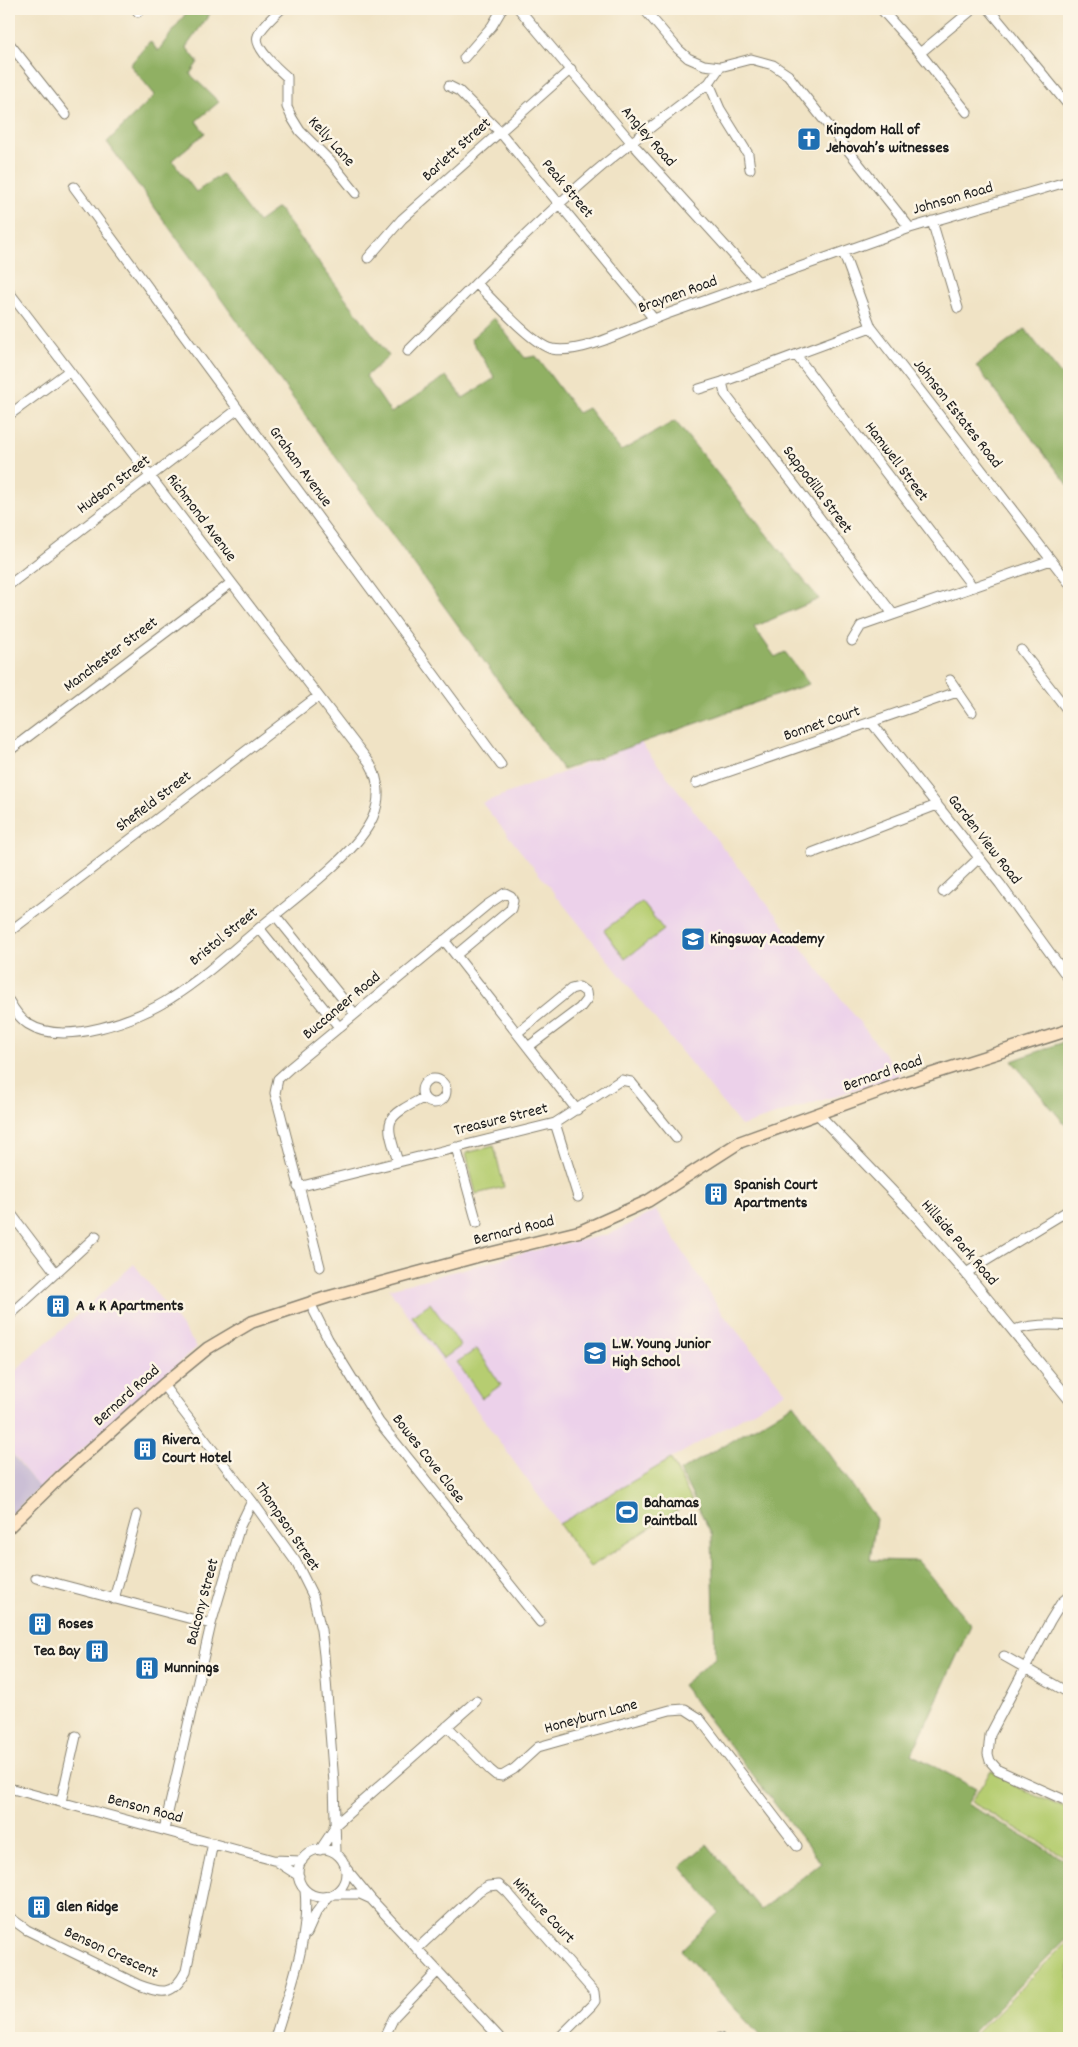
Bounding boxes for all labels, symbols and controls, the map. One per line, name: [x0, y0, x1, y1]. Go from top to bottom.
street label: Angley Road: [615, 102, 681, 172]
street label: Kelly Lane: [302, 112, 360, 172]
street label: Barlett Street: [417, 113, 497, 187]
place label: Kingdom Hall of Jehovah’s witnesses: [826, 119, 949, 160]
church icon: Kingdom Hall of Jehovah’s witnesses: [796, 126, 822, 152]
street label: Peak Street: [535, 154, 599, 224]
street label: Johnson Road: [910, 177, 996, 221]
street label: Braynen Road: [635, 270, 721, 320]
street label: Johnson Estates Road: [907, 354, 1007, 474]
street label: Hamwell Street: [858, 417, 934, 507]
street label: Graham Avenue: [263, 422, 337, 512]
street label: Sappodilla Street: [776, 441, 858, 539]
street label: Hudson Street: [73, 450, 155, 520]
street label: Richmond Avenue: [160, 469, 242, 567]
street label: Manchester Street: [59, 612, 163, 698]
street label: Bonnet Court: [781, 700, 864, 748]
street label: Shefield Street: [111, 766, 197, 838]
street label: Garden View Road: [941, 790, 1027, 890]
street label: Bristol Street: [185, 902, 263, 972]
school or university icon: Kingsway Academy: [680, 926, 706, 952]
place label: Kingsway Academy: [710, 928, 826, 951]
street label: Buccaneer Road: [298, 966, 386, 1046]
street label: Bernard Road: [840, 1050, 926, 1098]
street label: Treasure Street: [452, 1097, 550, 1143]
place label: Spanish Court Apartments: [734, 1174, 818, 1215]
building icon: Spanish Court Apartments: [703, 1181, 729, 1207]
street label: Hillside Park Road: [915, 1195, 1003, 1291]
street label: Bernard Road: [471, 1210, 557, 1252]
building icon: A & K Apartments: [45, 1293, 71, 1319]
place label: A & K Apartments: [76, 1295, 184, 1318]
place label: L.W. Young Junior High School: [612, 1333, 712, 1374]
school or university icon: L.W. Young Junior High School: [582, 1340, 608, 1366]
street label: Bernard Road: [89, 1360, 165, 1432]
street label: Bowes Cove Close: [386, 1410, 470, 1508]
place label: Rivera Court Hotel: [162, 1429, 232, 1470]
building icon: Rivera Court Hotel: [132, 1436, 158, 1462]
street label: Thompson Street: [249, 1478, 325, 1576]
place label: Bahamas Paintball: [644, 1492, 699, 1533]
sports icon: Bahamas Paintball: [614, 1499, 640, 1525]
street label: Balcony Street: [180, 1556, 226, 1648]
building icon: Roses: [27, 1611, 53, 1637]
place label: Roses: [58, 1613, 94, 1636]
building icon: Tea Bay: [84, 1638, 110, 1664]
place label: Tea Bay: [34, 1640, 82, 1663]
building icon: Munnings: [134, 1655, 160, 1681]
place label: Munnings: [164, 1657, 219, 1680]
street label: Honeyburn Lane: [542, 1694, 640, 1740]
street label: Benson Road: [105, 1788, 185, 1830]
street label: Minture Court: [506, 1873, 580, 1949]
building icon: Glen Ridge: [26, 1894, 52, 1920]
place label: Glen Ridge: [56, 1896, 118, 1919]
street label: Benson Crescent: [60, 1921, 162, 1985]

